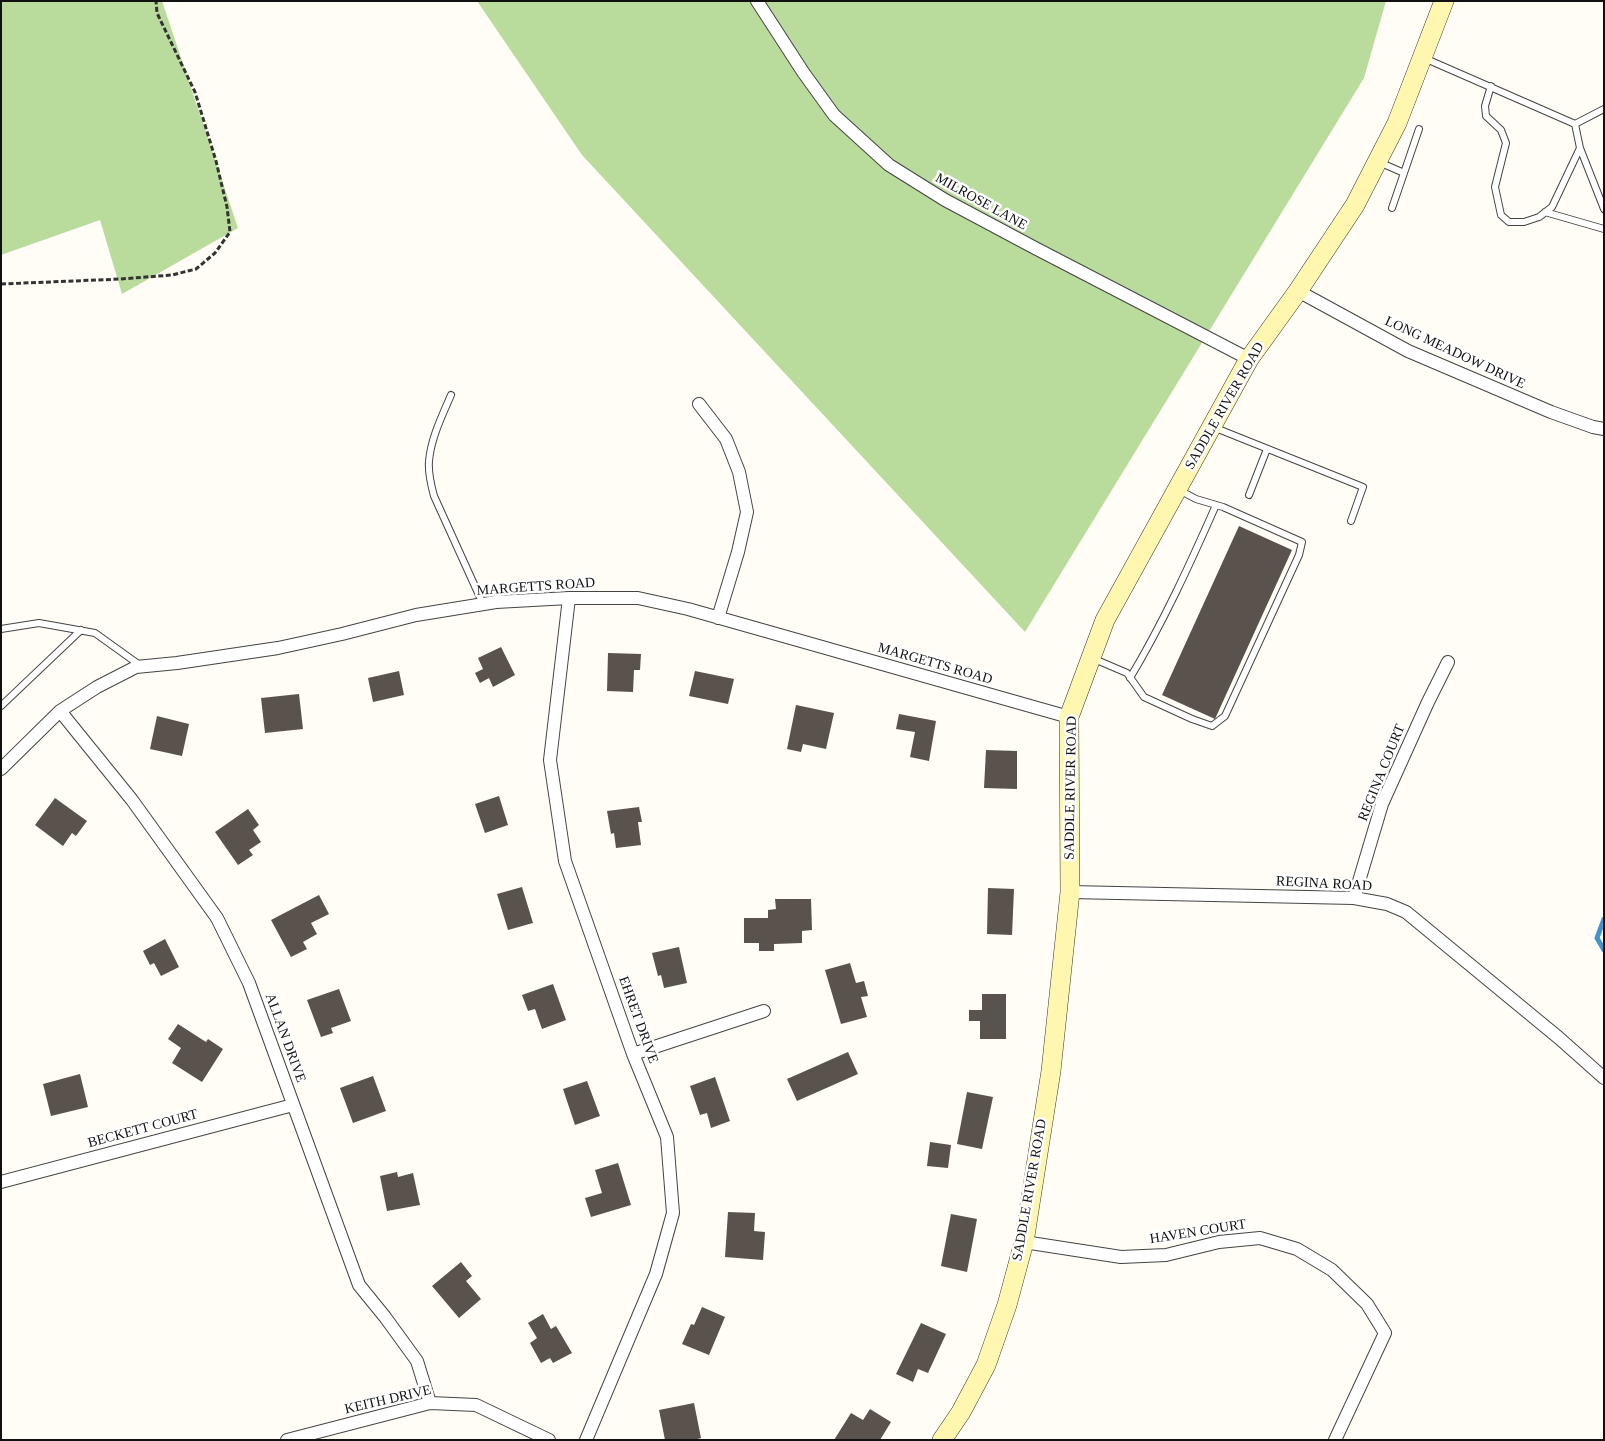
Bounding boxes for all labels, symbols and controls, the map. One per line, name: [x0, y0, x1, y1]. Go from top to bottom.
street label: MILROSE LANE: [932, 170, 1030, 234]
street label: LONG MEADOW DRIVE: [1382, 313, 1528, 393]
street label: SADDLE RIVER ROAD: [1182, 339, 1268, 473]
street label: MARGETTS ROAD: [476, 574, 596, 600]
street label: MARGETTS ROAD: [876, 640, 994, 688]
street label: SADDLE RIVER ROAD: [1061, 716, 1081, 860]
street label: REGINA COURT: [1355, 722, 1409, 824]
street label: REGINA ROAD: [1276, 873, 1372, 895]
street label: EHRET DRIVE: [614, 974, 662, 1066]
street label: ALLAN DRIVE: [261, 991, 309, 1085]
street label: BECKETT COURT: [86, 1106, 200, 1152]
street label: SADDLE RIVER ROAD: [1009, 1118, 1051, 1262]
street label: HAVEN COURT: [1149, 1216, 1247, 1248]
street label: KEITH DRIVE: [343, 1382, 433, 1418]

